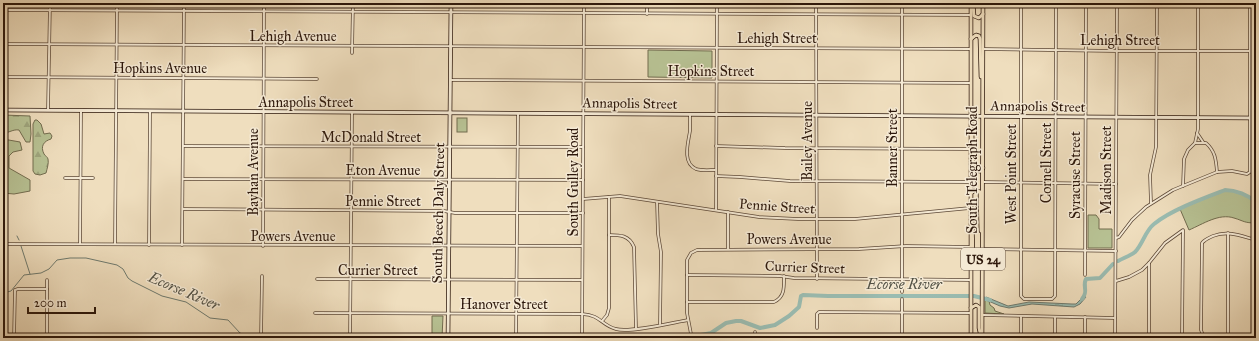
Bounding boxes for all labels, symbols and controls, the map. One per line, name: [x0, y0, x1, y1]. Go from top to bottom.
street label: Lehigh Avenue: [249, 28, 337, 45]
street label: Lehigh Street: [737, 30, 817, 47]
street label: Lehigh Street: [1080, 32, 1160, 49]
street label: Hopkins Avenue: [113, 60, 207, 77]
street label: Hopkins Street: [668, 63, 754, 80]
street label: Annapolis Street: [257, 94, 354, 111]
street label: Annapolis Street: [581, 94, 678, 113]
street label: Annapolis Street: [989, 97, 1086, 116]
street label: Bailey Avenue: [799, 101, 816, 181]
street label: South Telegraph Road: [964, 106, 981, 234]
street label: Banner Street: [884, 108, 901, 188]
street label: Cornell Street: [1038, 123, 1055, 203]
street label: West Point Street: [1003, 124, 1020, 224]
street label: Madison Street: [1098, 126, 1115, 214]
street label: Bayhan Avenue: [245, 128, 262, 216]
street label: South Gulley Road: [565, 128, 582, 236]
street label: McDonald Street: [321, 129, 421, 146]
street label: Syracuse Street: [1067, 131, 1084, 219]
street label: South Beech Daly Street: [429, 142, 448, 284]
street label: Eton Avenue: [346, 162, 421, 179]
street label: Pennie Street: [345, 193, 421, 210]
street label: Pennie Street: [738, 195, 816, 218]
street label: Powers Avenue: [250, 228, 336, 245]
street label: Powers Avenue: [746, 231, 832, 248]
road number: US 24: [961, 248, 1005, 270]
street label: Currier Street: [765, 258, 845, 277]
street label: Currier Street: [338, 262, 418, 279]
water label: Ecorse River: [145, 268, 223, 314]
water label: Ecorse River: [865, 275, 943, 293]
scale bar: [28, 289, 95, 315]
text: 200 m: [34, 296, 67, 310]
street label: Hanover Street: [460, 296, 548, 313]

